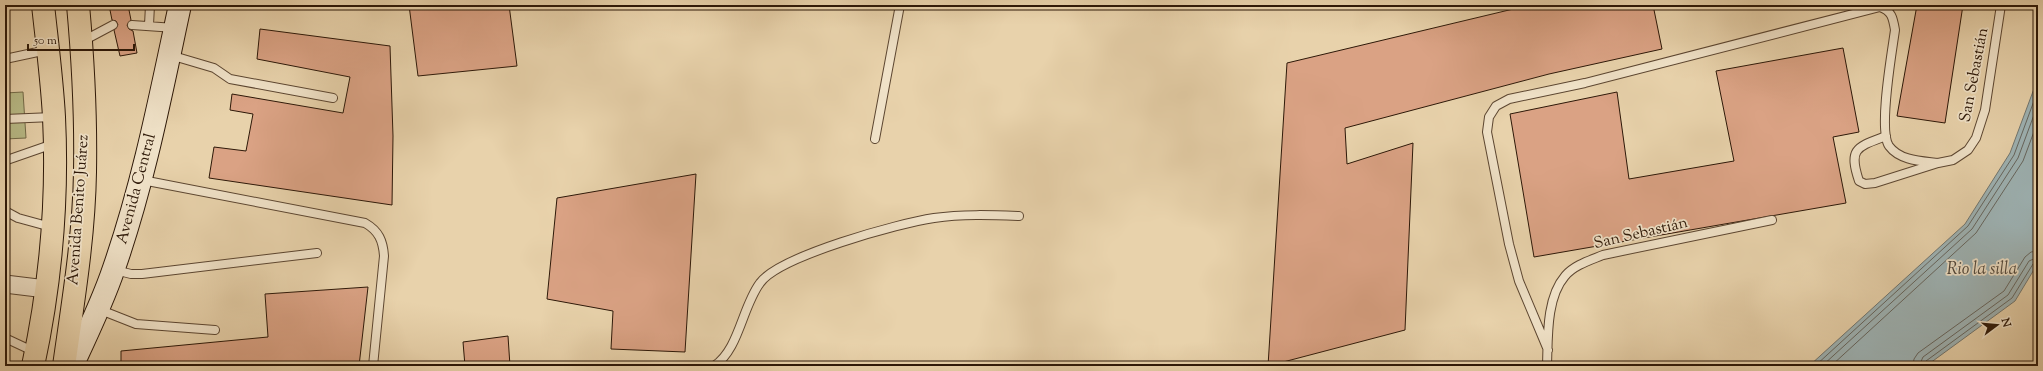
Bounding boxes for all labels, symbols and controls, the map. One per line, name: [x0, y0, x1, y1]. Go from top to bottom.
street label: San Sebastián: [1955, 25, 1996, 124]
scale bar: [28, 26, 134, 52]
text: 50 m: [33, 32, 57, 50]
street label: Avenida Central: [111, 131, 163, 247]
street label: Avenida Benito Juárez: [62, 134, 96, 286]
street label: San Sebastián: [1592, 212, 1691, 256]
water label: Rio la silla: [1947, 258, 2018, 282]
north arrow: [1977, 305, 2017, 345]
text: N: [1996, 315, 2015, 329]

